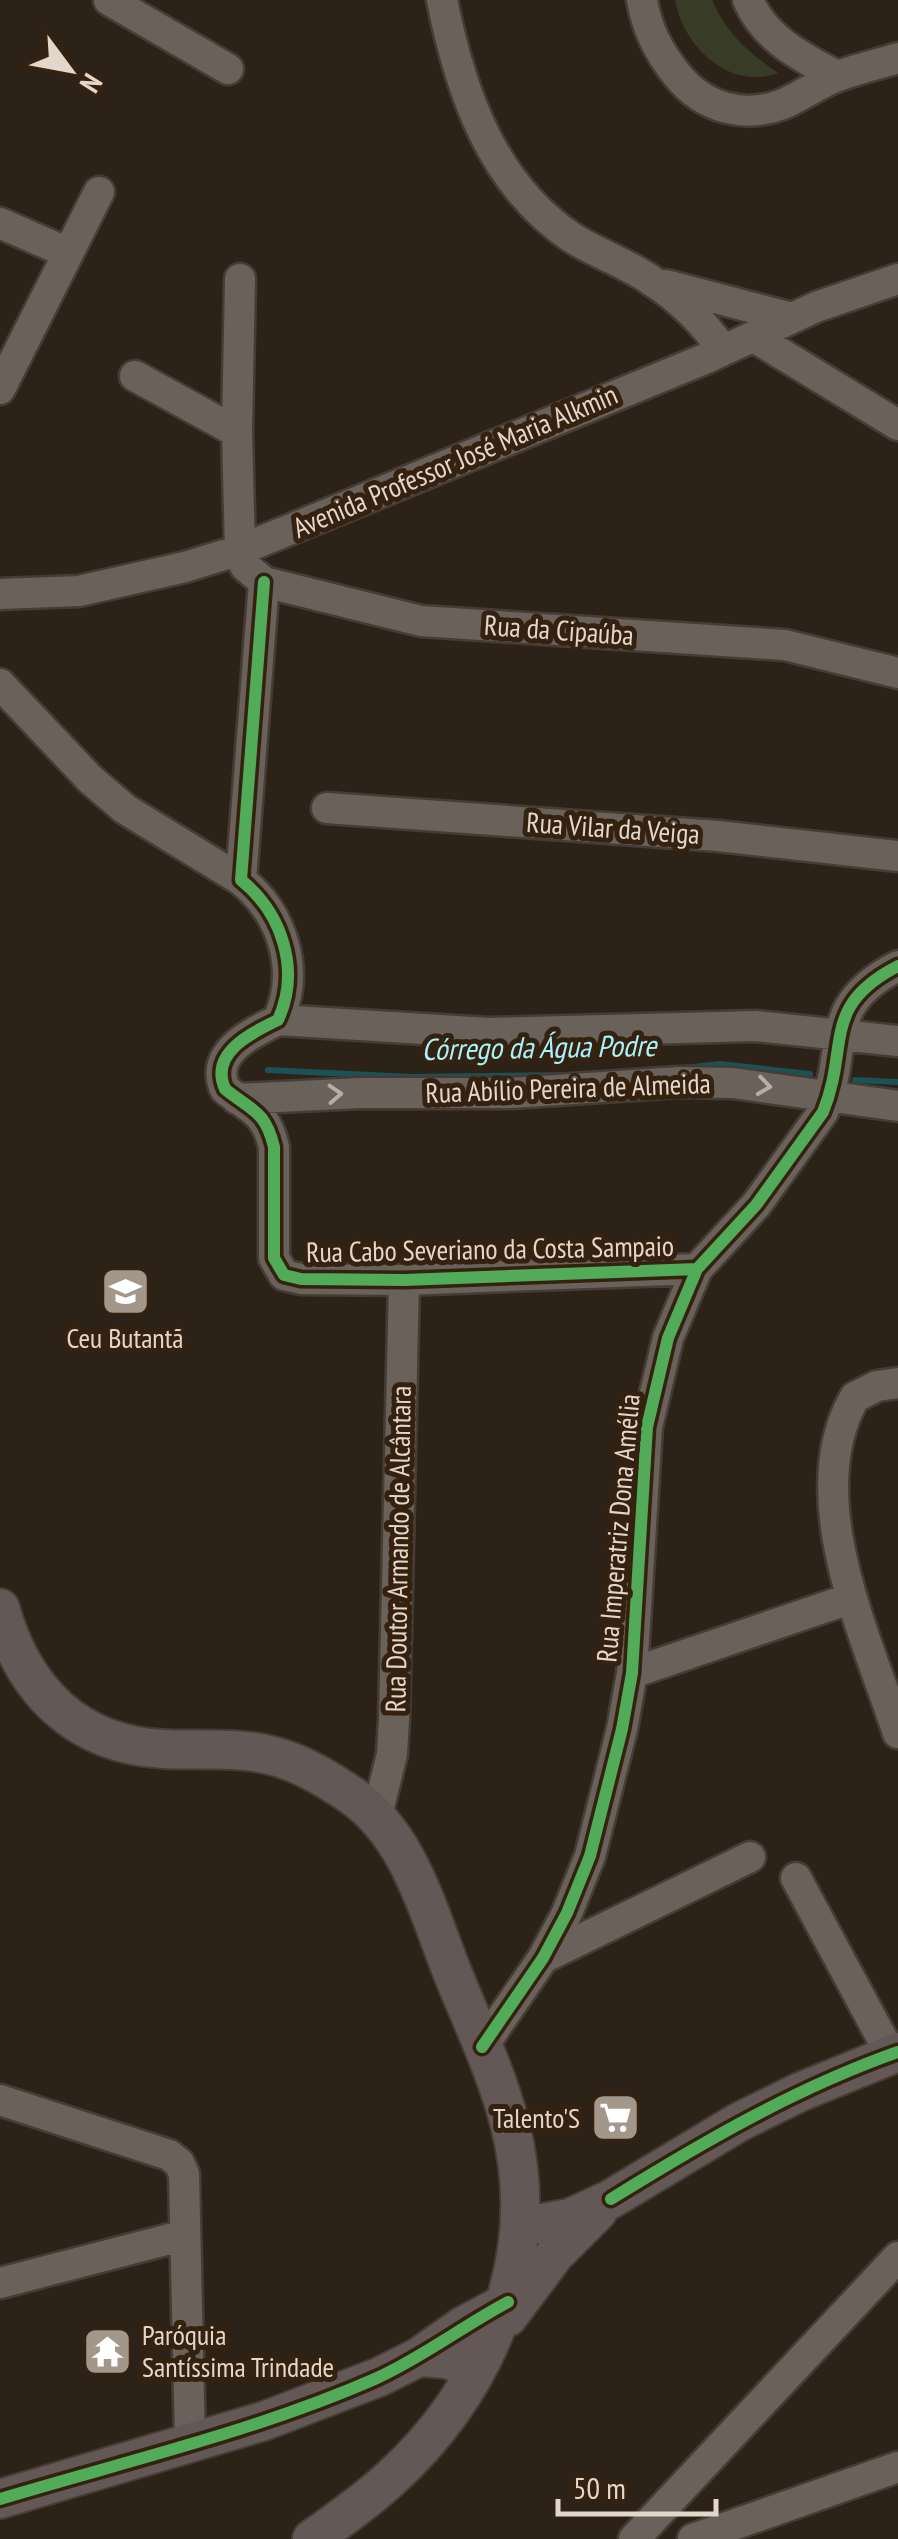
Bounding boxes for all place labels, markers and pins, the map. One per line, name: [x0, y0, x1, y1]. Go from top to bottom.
school or university icon: Ceu Butantã: [99, 1265, 151, 1317]
place label: Ceu Butantã: [66, 1319, 184, 1356]
supermarket icon: Talento'S: [589, 2092, 641, 2144]
place label: Talento'S: [493, 2099, 580, 2136]
place label: Paróquia Santíssima Trindade: [142, 2316, 334, 2385]
temple icon: Paróquia Santíssima Trindade: [81, 2325, 133, 2377]

